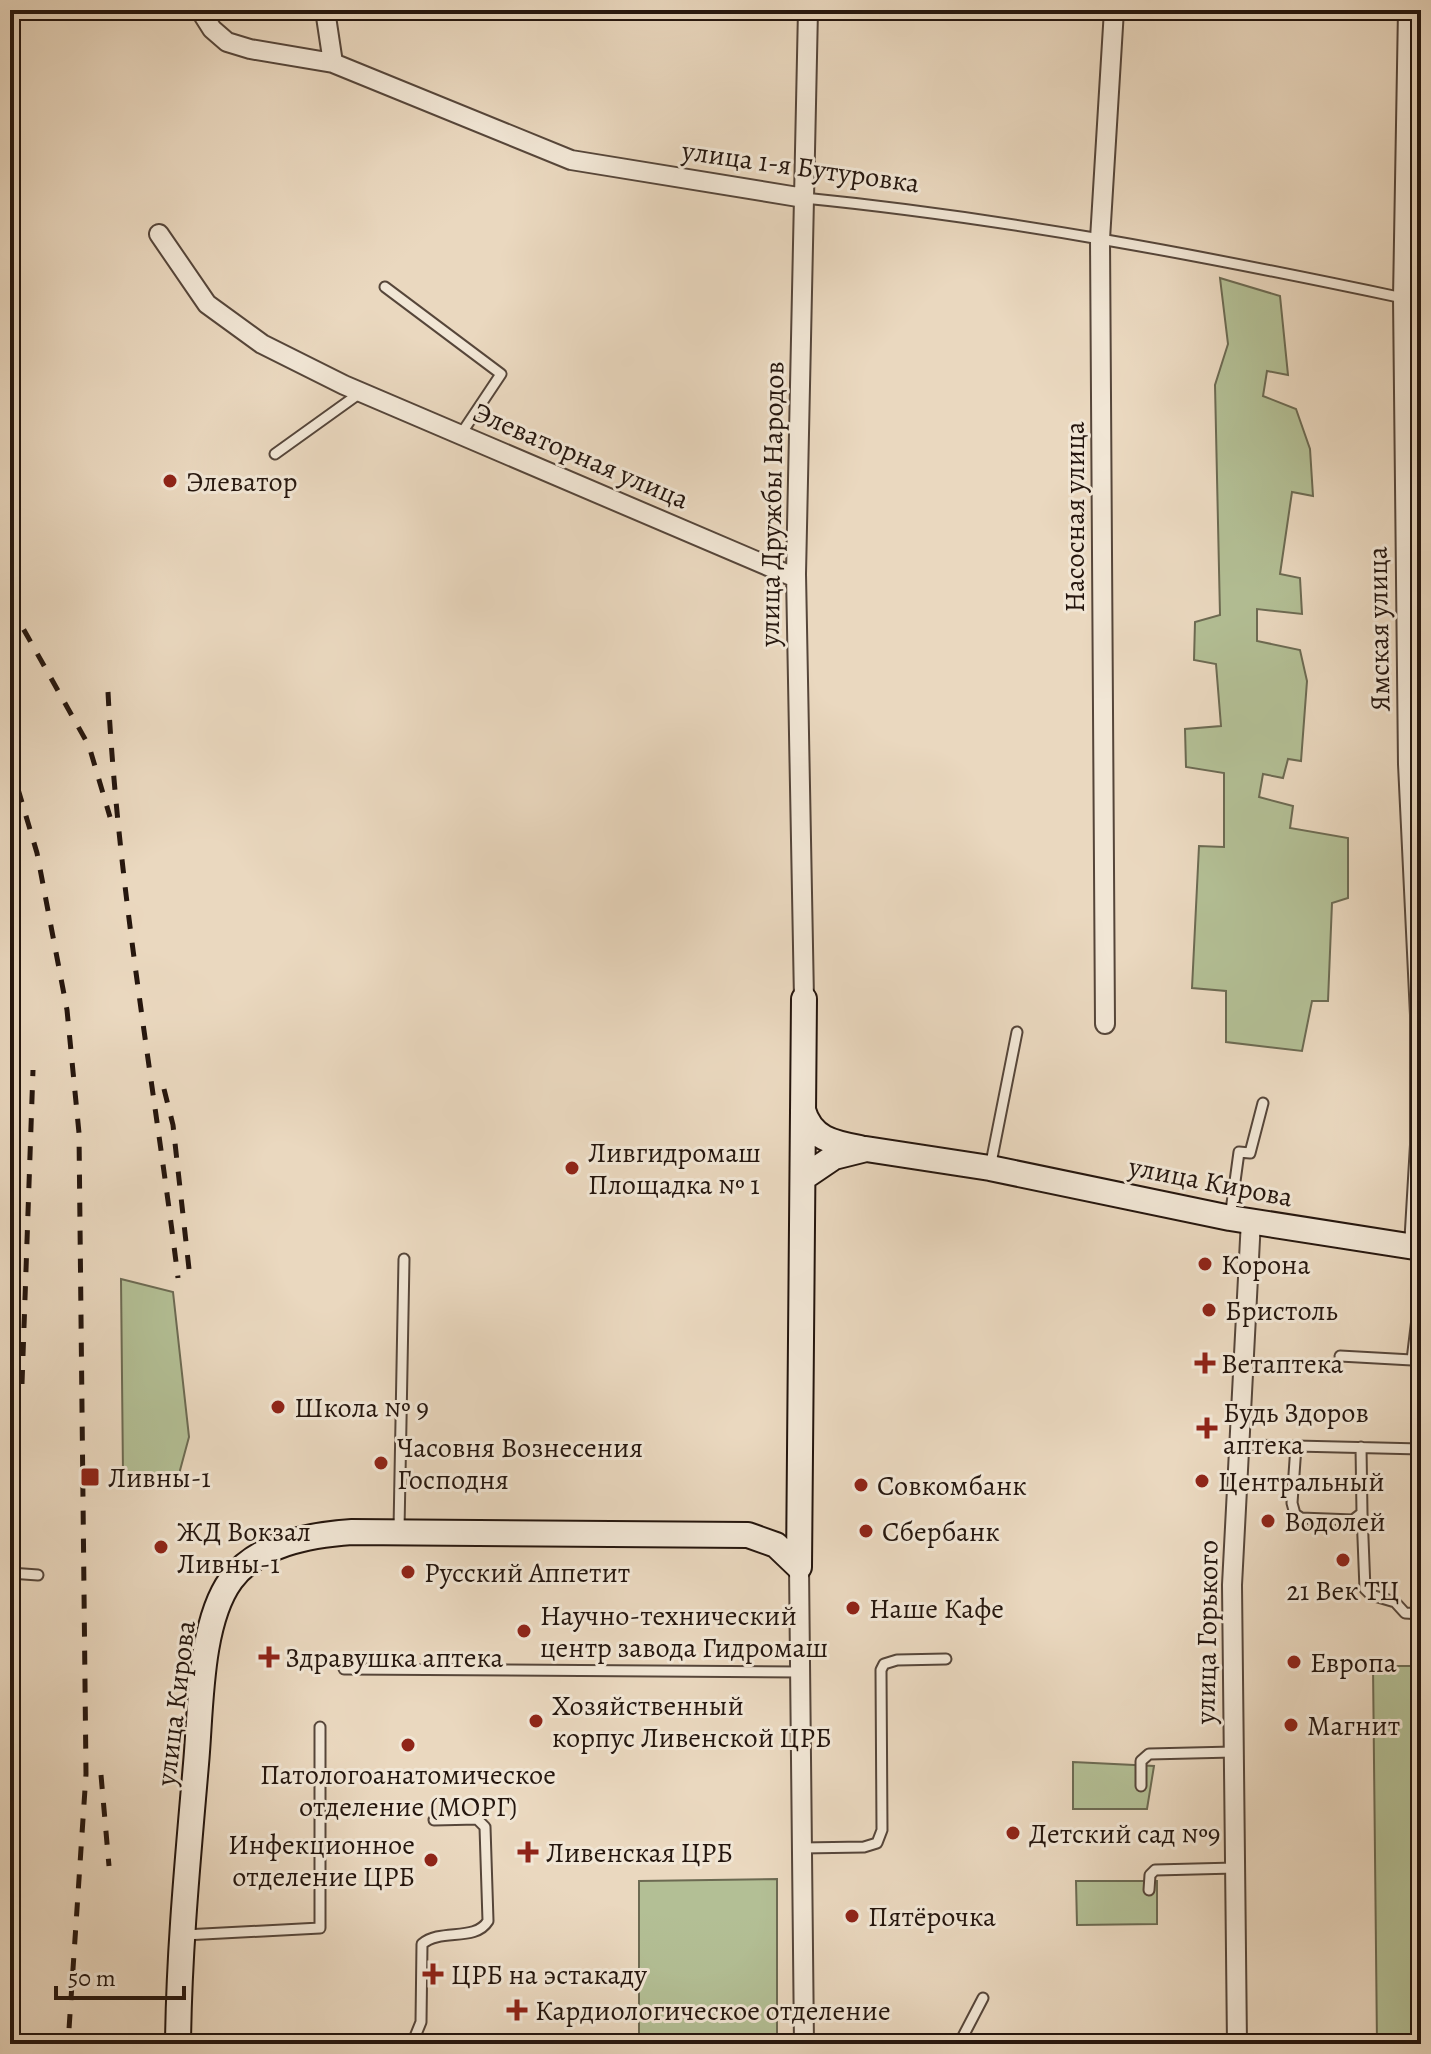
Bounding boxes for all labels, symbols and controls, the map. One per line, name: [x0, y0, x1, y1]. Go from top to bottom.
street label: улица 1-я Бутуровка: [679, 131, 922, 202]
street label: улица Дружбы Народов: [750, 361, 793, 648]
street label: Элеваторная улица: [467, 393, 695, 519]
street label: Насосная улица: [1056, 421, 1094, 613]
place label: Элеватор: [186, 463, 298, 501]
marker: Элеватор: [161, 472, 179, 490]
street label: Ямская улица: [1359, 546, 1399, 712]
place label: Ливгидромаш Площадка № 1: [588, 1134, 761, 1204]
street label: улица Кирова: [1125, 1147, 1296, 1217]
marker: Ливгидромаш Площадка № 1: [563, 1159, 581, 1177]
place label: Корона: [1221, 1246, 1310, 1284]
marker: Корона: [1196, 1255, 1214, 1273]
place label: Бристоль: [1225, 1292, 1338, 1330]
marker: Бристоль: [1200, 1301, 1218, 1319]
place label: Ветаптека: [1221, 1345, 1344, 1383]
marker: Ветаптека: [1196, 1354, 1214, 1372]
place label: Школа № 9: [294, 1389, 429, 1427]
place label: Будь Здоров аптека: [1223, 1394, 1369, 1464]
marker: Школа № 9: [269, 1398, 287, 1416]
marker: Будь Здоров аптека: [1198, 1419, 1216, 1437]
place label: Часовня Вознесения Господня: [397, 1429, 643, 1499]
marker: Часовня Вознесения Господня: [372, 1454, 390, 1472]
place label: Ливны-1: [108, 1459, 211, 1497]
place label: Центральный: [1218, 1463, 1385, 1501]
marker: Ливны-1: [79, 1466, 101, 1488]
place label: Совкомбанк: [877, 1467, 1027, 1505]
marker: Центральный: [1193, 1472, 1211, 1490]
marker: Совкомбанк: [852, 1476, 870, 1494]
place label: Водолей: [1284, 1503, 1386, 1541]
marker: Водолей: [1259, 1512, 1277, 1530]
place label: ЖД Вокзал Ливны-1: [177, 1513, 311, 1583]
place label: Сбербанк: [882, 1513, 1000, 1551]
marker: Сбербанк: [857, 1522, 875, 1540]
marker: ЖД Вокзал Ливны-1: [152, 1538, 170, 1556]
street label: улица Горького: [1186, 1540, 1228, 1725]
marker: 21 Век ТЦ: [1334, 1551, 1352, 1569]
place label: Русский Аппетит: [424, 1554, 630, 1592]
marker: Русский Аппетит: [399, 1563, 417, 1581]
place label: 21 Век ТЦ: [1287, 1572, 1399, 1610]
place label: Наше Кафе: [869, 1590, 1004, 1628]
place label: Научно-технический центр завода Гидромаш: [540, 1597, 828, 1667]
marker: Наше Кафе: [844, 1599, 862, 1617]
street label: улица Кирова: [147, 1618, 205, 1789]
marker: Научно-технический центр завода Гидромаш: [515, 1622, 533, 1640]
place label: Здравушка аптека: [285, 1639, 503, 1677]
place label: Европа: [1310, 1644, 1397, 1682]
marker: Здравушка аптека: [260, 1648, 278, 1666]
marker: Европа: [1285, 1653, 1303, 1671]
place label: Хозяйственный корпус Ливенской ЦРБ: [552, 1687, 832, 1757]
place label: Магнит: [1307, 1707, 1400, 1745]
marker: Хозяйственный корпус Ливенской ЦРБ: [527, 1712, 545, 1730]
marker: Магнит: [1282, 1716, 1300, 1734]
marker: Патологоанатомическое отделение (МОРГ): [399, 1736, 417, 1754]
place label: Патологоанатомическое отделение (МОРГ): [260, 1756, 556, 1826]
place label: Детский сад №9: [1029, 1815, 1221, 1853]
marker: Детский сад №9: [1004, 1824, 1022, 1842]
place label: Инфекционное отделение ЦРБ: [228, 1826, 415, 1896]
place label: Ливенская ЦРБ: [546, 1834, 733, 1872]
marker: Ливенская ЦРБ: [517, 1841, 539, 1863]
marker: Инфекционное отделение ЦРБ: [422, 1851, 440, 1869]
place label: Пятёрочка: [868, 1898, 996, 1936]
marker: Пятёрочка: [843, 1907, 861, 1925]
scale bar: [56, 1950, 184, 2000]
place label: ЦРБ на эстакаду: [451, 1956, 647, 1994]
text: 50 m: [68, 1962, 116, 1994]
marker: ЦРБ на эстакаду: [422, 1963, 444, 1985]
place label: Кардиологическое отделение: [535, 1992, 891, 2030]
marker: Кардиологическое отделение: [506, 1999, 528, 2021]

